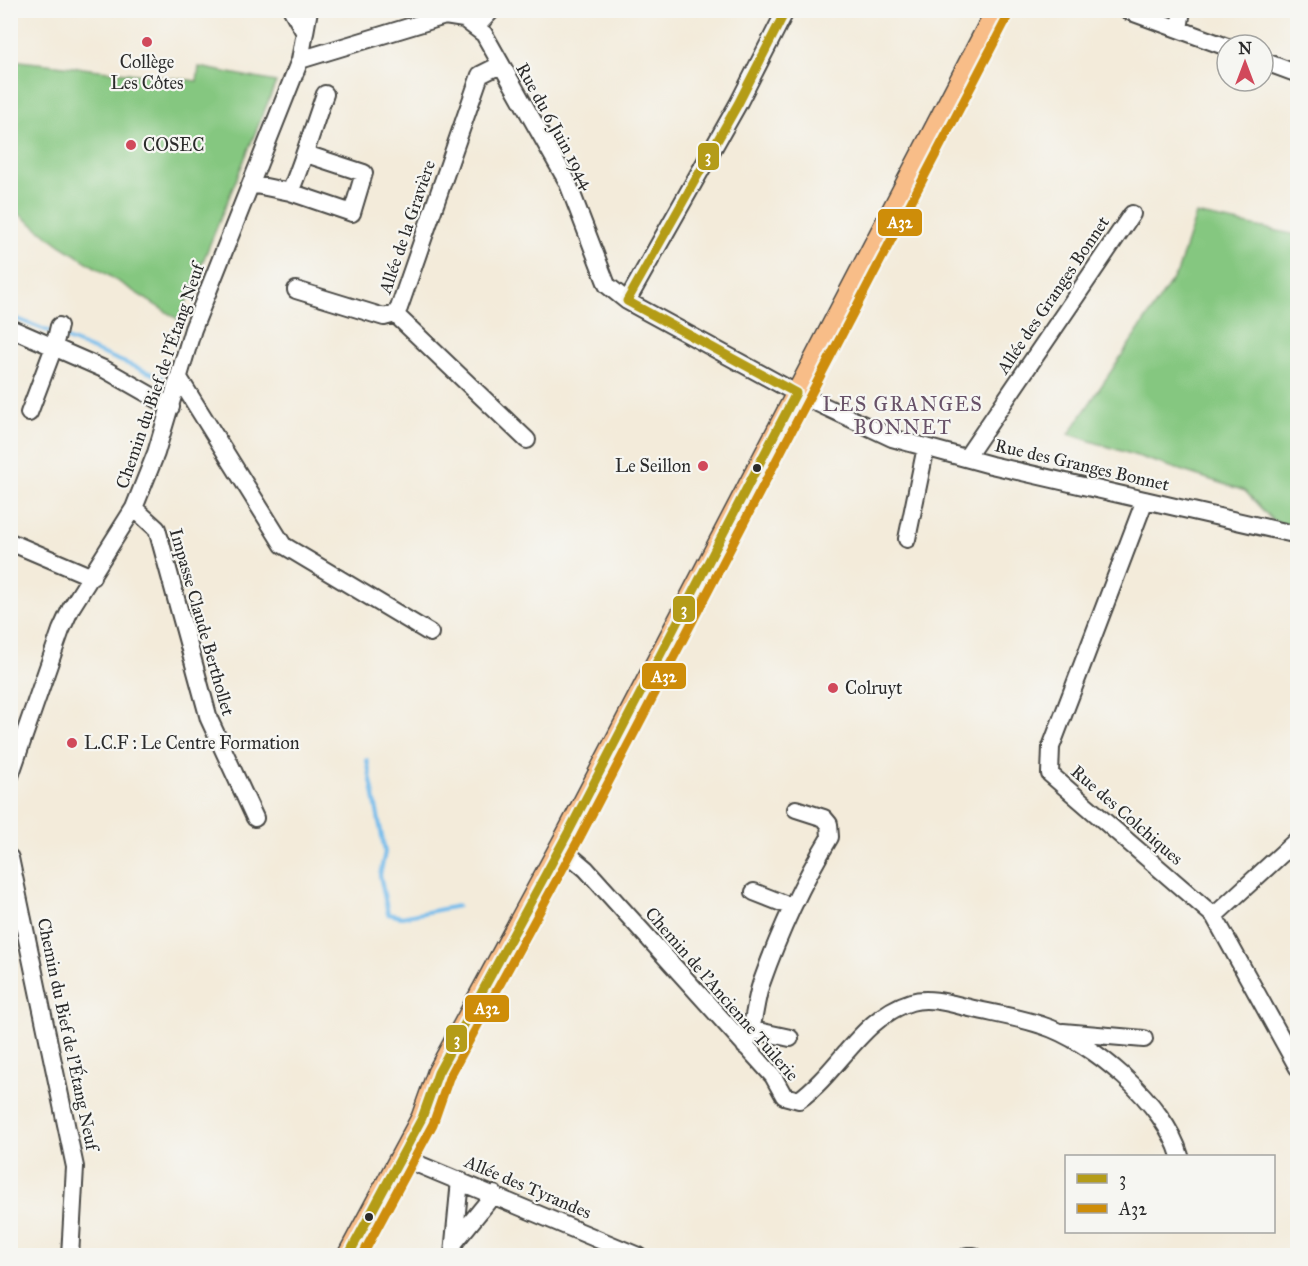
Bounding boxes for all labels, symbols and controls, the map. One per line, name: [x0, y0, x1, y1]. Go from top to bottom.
north arrow: [1215, 33, 1275, 93]
marker: Collège Les Côtes: [140, 35, 154, 49]
text: N: [1238, 39, 1252, 58]
place label: Collège Les Côtes: [110, 51, 184, 94]
street label: Rue du 6 Juin 1944: [510, 59, 599, 194]
place label: COSEC: [143, 134, 205, 156]
marker: COSEC: [124, 138, 138, 152]
line badge: 3: [697, 142, 720, 171]
text: 3: [705, 147, 711, 167]
street label: Allée de la Gravière: [373, 157, 440, 298]
line badge: A32: [877, 208, 923, 237]
street label: Allée des Granges Bonnet: [991, 211, 1115, 380]
text: A32: [886, 213, 914, 233]
street label: Chemin du Bief de l'Étang Neuf: [109, 257, 211, 492]
district label: LES GRANGES BONNET: [823, 392, 983, 439]
street label: Rue des Granges Bonnet: [992, 434, 1172, 497]
place label: Le Seillon: [615, 455, 691, 477]
marker: Le Seillon: [696, 459, 710, 473]
unlabelled marker: [751, 462, 763, 474]
street label: Impasse Claude Berthollet: [165, 526, 239, 719]
line badge: 3: [672, 595, 696, 623]
text: 3: [681, 600, 687, 620]
line badge: A32: [641, 662, 687, 690]
text: A32: [650, 667, 678, 687]
place label: Colruyt: [845, 677, 903, 699]
marker: Colruyt: [826, 681, 840, 695]
place label: L.C.F : Le Centre Formation: [84, 732, 300, 754]
marker: L.C.F : Le Centre Formation: [65, 736, 79, 750]
street label: Rue des Colchiques: [1066, 760, 1188, 870]
street label: Chemin de l'Ancienne Tuilerie: [641, 903, 803, 1085]
street label: Chemin du Bief de l'Étang Neuf: [32, 915, 106, 1155]
line badge: A32: [464, 994, 510, 1023]
text: A32: [473, 999, 501, 1019]
line badge: 3: [445, 1024, 468, 1053]
text: 3: [454, 1030, 460, 1050]
street label: Allée des Tyrandes: [460, 1150, 595, 1224]
legend: [1065, 1155, 1275, 1233]
text: 3: [1119, 1168, 1126, 1190]
text: A32: [1118, 1198, 1147, 1220]
unlabelled marker: [363, 1211, 375, 1223]

